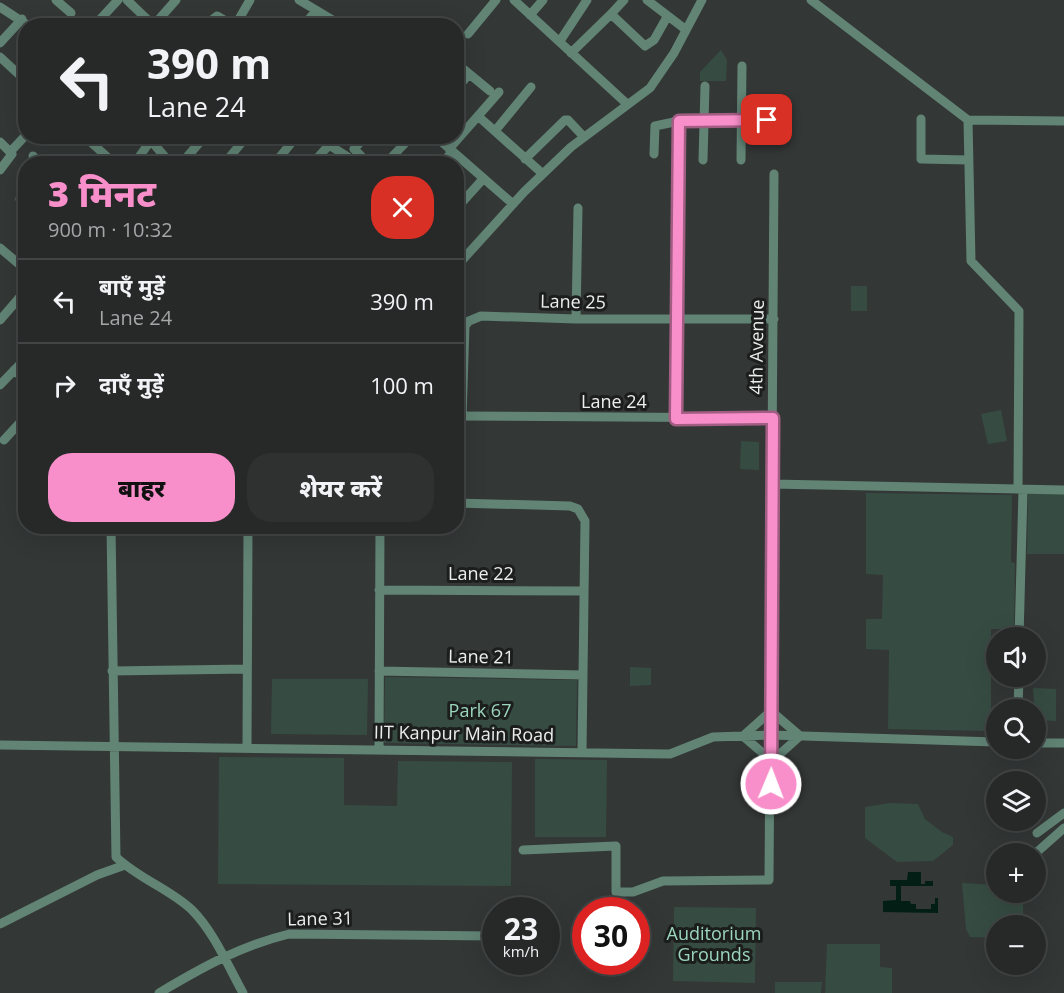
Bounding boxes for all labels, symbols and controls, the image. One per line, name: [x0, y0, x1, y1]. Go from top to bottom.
text: 390 m: [147, 34, 271, 91]
icon: left: [48, 42, 126, 120]
text: Lane 24: [147, 88, 246, 125]
pin: [741, 94, 792, 145]
icon: arrive: [750, 103, 783, 136]
text: 3 मिनट: [48, 169, 156, 218]
button: close: [371, 176, 434, 239]
text: 900 m · 10:32: [48, 216, 173, 243]
text: बाएँ मुड़ें: [99, 271, 165, 301]
icon: left: [48, 285, 81, 318]
text: 390 m: [370, 286, 434, 316]
street label: Lane 25: [540, 288, 606, 314]
street label: 4th Avenue: [743, 299, 769, 395]
text: Lane 24: [99, 304, 172, 331]
icon: right: [48, 369, 81, 402]
text: दाएँ मुड़ें: [99, 369, 164, 399]
text: 100 m: [370, 370, 434, 400]
street label: Lane 24: [581, 389, 647, 413]
button: बाहर: [48, 453, 235, 522]
button: शेयर करें: [247, 453, 434, 522]
street label: Lane 22: [448, 561, 514, 585]
map controls: [986, 627, 1046, 975]
button: sound: [986, 627, 1046, 687]
street label: Lane 21: [448, 643, 514, 669]
park label: Park 67: [449, 698, 511, 722]
button: search: [986, 699, 1046, 759]
street label: IIT Kanpur Main Road: [374, 719, 554, 747]
position arrow: [739, 752, 803, 816]
button: layers: [986, 771, 1046, 831]
button: +: [986, 843, 1046, 903]
speed limit sign: 30: [572, 897, 650, 975]
street label: Lane 31: [287, 905, 353, 931]
text: 23: [504, 908, 538, 949]
button: −: [986, 915, 1046, 975]
park label: Auditorium Grounds: [667, 921, 761, 966]
text: km/h: [503, 941, 539, 961]

